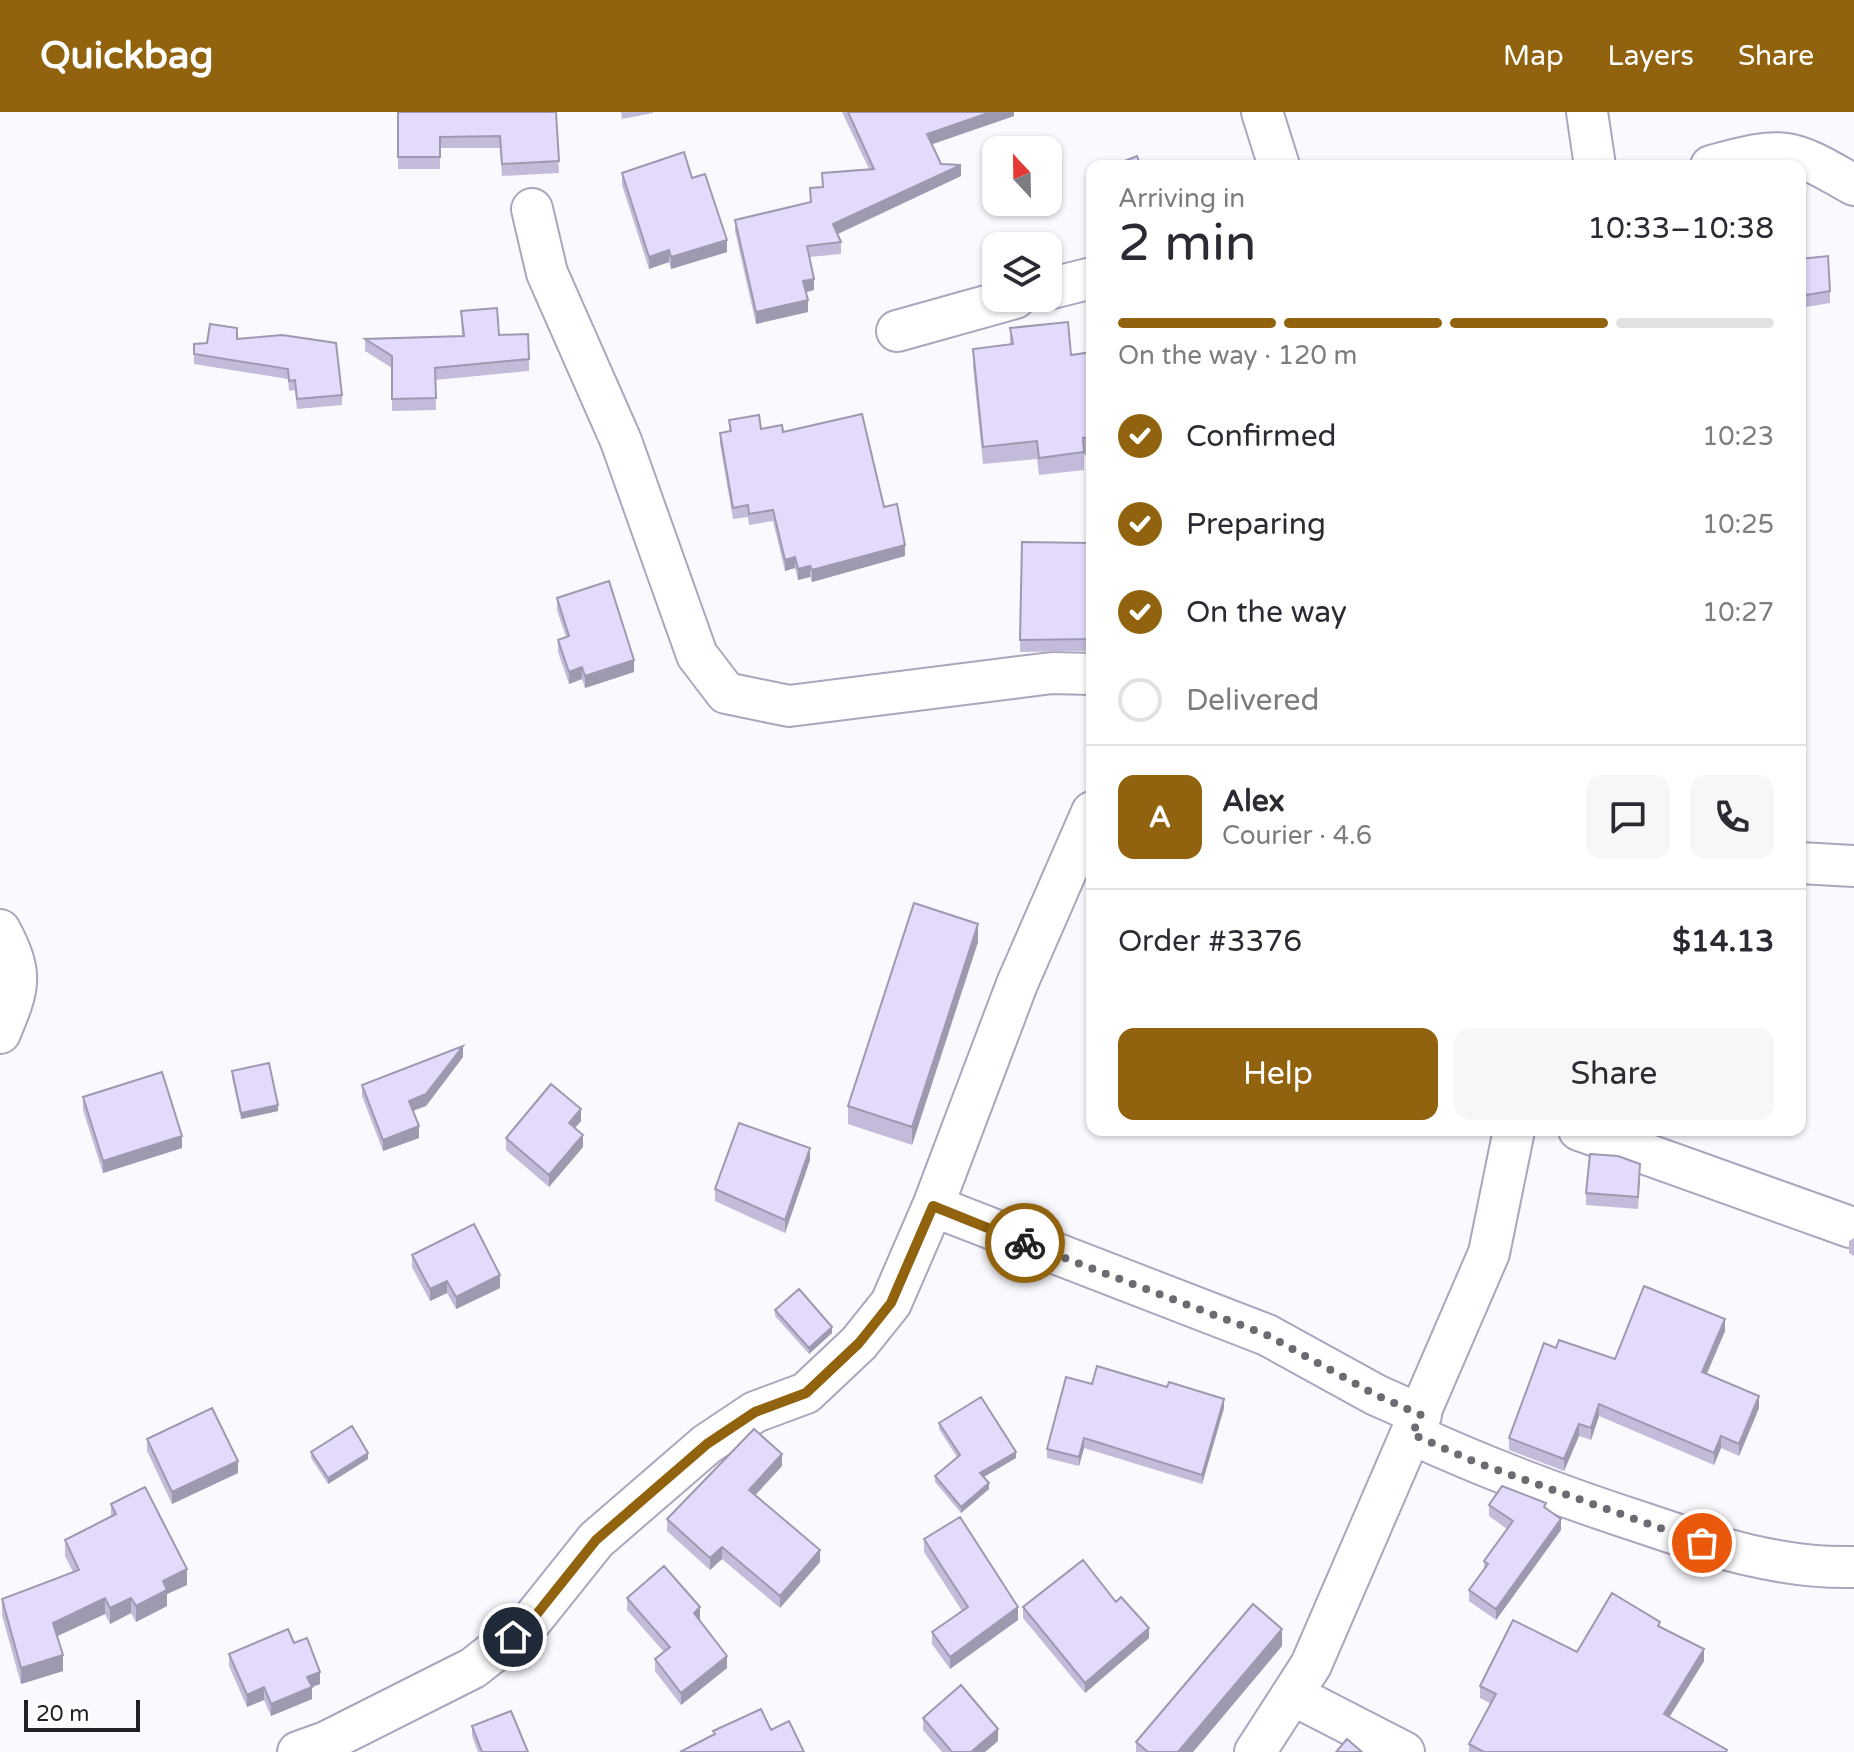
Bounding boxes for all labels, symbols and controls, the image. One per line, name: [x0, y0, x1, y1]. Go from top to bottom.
text: Quickbag: [40, 33, 213, 79]
text: Map: [1503, 39, 1564, 73]
text: Layers: [1608, 39, 1694, 73]
text: Share: [1738, 39, 1814, 73]
north arrow: [982, 136, 1062, 216]
map controls: [982, 136, 1062, 312]
text: Arriving in: [1118, 183, 1245, 214]
text: 10:33–10:38: [1587, 210, 1774, 247]
text: 2 min: [1118, 212, 1257, 275]
button: layers: [982, 232, 1062, 312]
text: On the way · 120 m: [1118, 340, 1357, 371]
icon: check: [1118, 414, 1162, 458]
text: Confirmed: [1186, 418, 1337, 455]
text: 10:23: [1702, 421, 1774, 452]
icon: check: [1118, 502, 1162, 546]
text: Preparing: [1186, 506, 1326, 543]
text: 10:25: [1702, 509, 1774, 540]
icon: check: [1118, 590, 1162, 634]
text: On the way: [1186, 594, 1347, 631]
text: 10:27: [1702, 597, 1774, 628]
text: Delivered: [1186, 682, 1320, 719]
button: chat: [1586, 775, 1670, 859]
button: phone: [1690, 775, 1774, 859]
text: Alex: [1222, 783, 1285, 820]
text: A: [1149, 799, 1171, 836]
text: Courier · 4.6: [1222, 820, 1372, 851]
text: Order #3376: [1118, 923, 1302, 960]
text: $14.13: [1672, 923, 1774, 960]
button: Help: [1118, 1028, 1438, 1120]
button: Share: [1454, 1028, 1774, 1120]
courier: [985, 1203, 1065, 1283]
icon: bike: [1003, 1221, 1047, 1265]
pin: [1668, 1509, 1736, 1577]
icon: bag: [1680, 1521, 1724, 1565]
pin: [479, 1603, 547, 1671]
icon: home: [491, 1615, 535, 1659]
scale bar: [24, 1696, 140, 1732]
text: 20 m: [36, 1701, 90, 1727]

